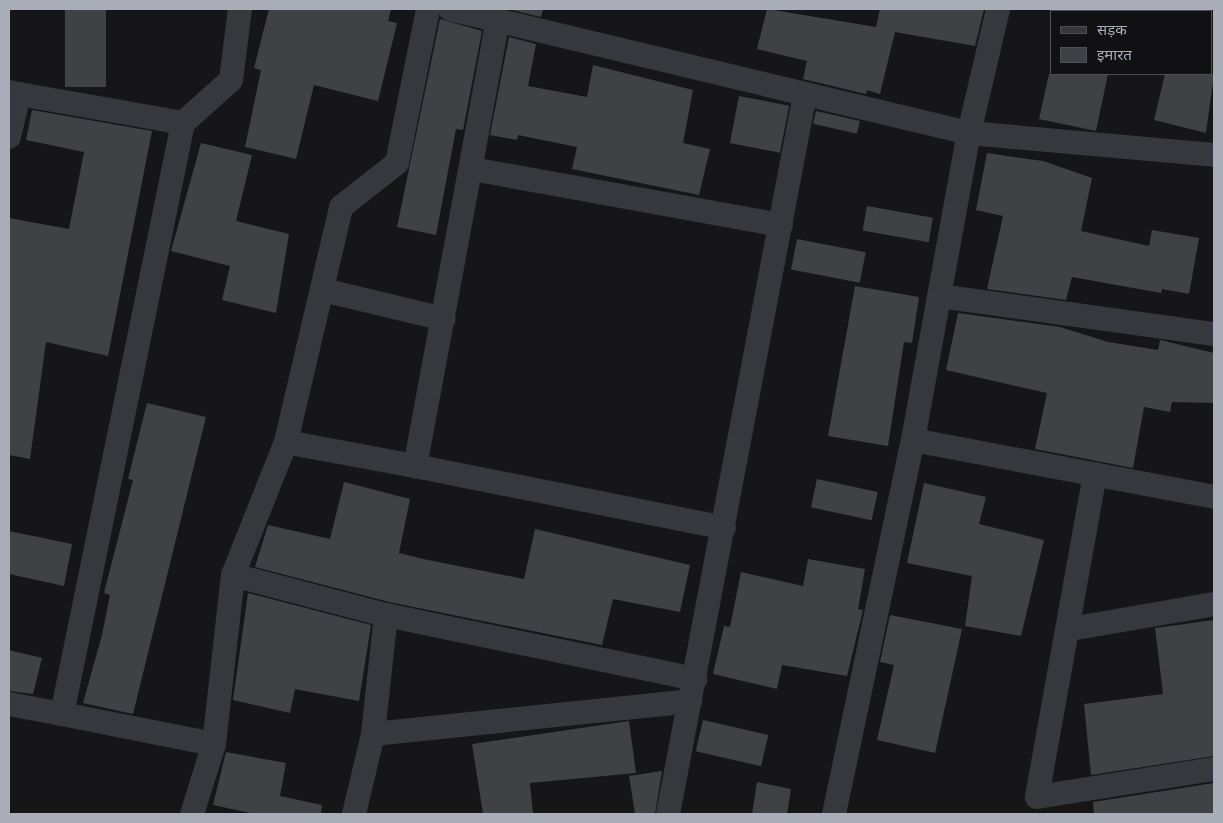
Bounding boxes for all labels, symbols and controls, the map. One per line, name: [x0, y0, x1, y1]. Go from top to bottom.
legend: [1050, 10, 1213, 75]
text: सड़क: [1097, 19, 1127, 40]
text: इमारत: [1097, 44, 1132, 65]

